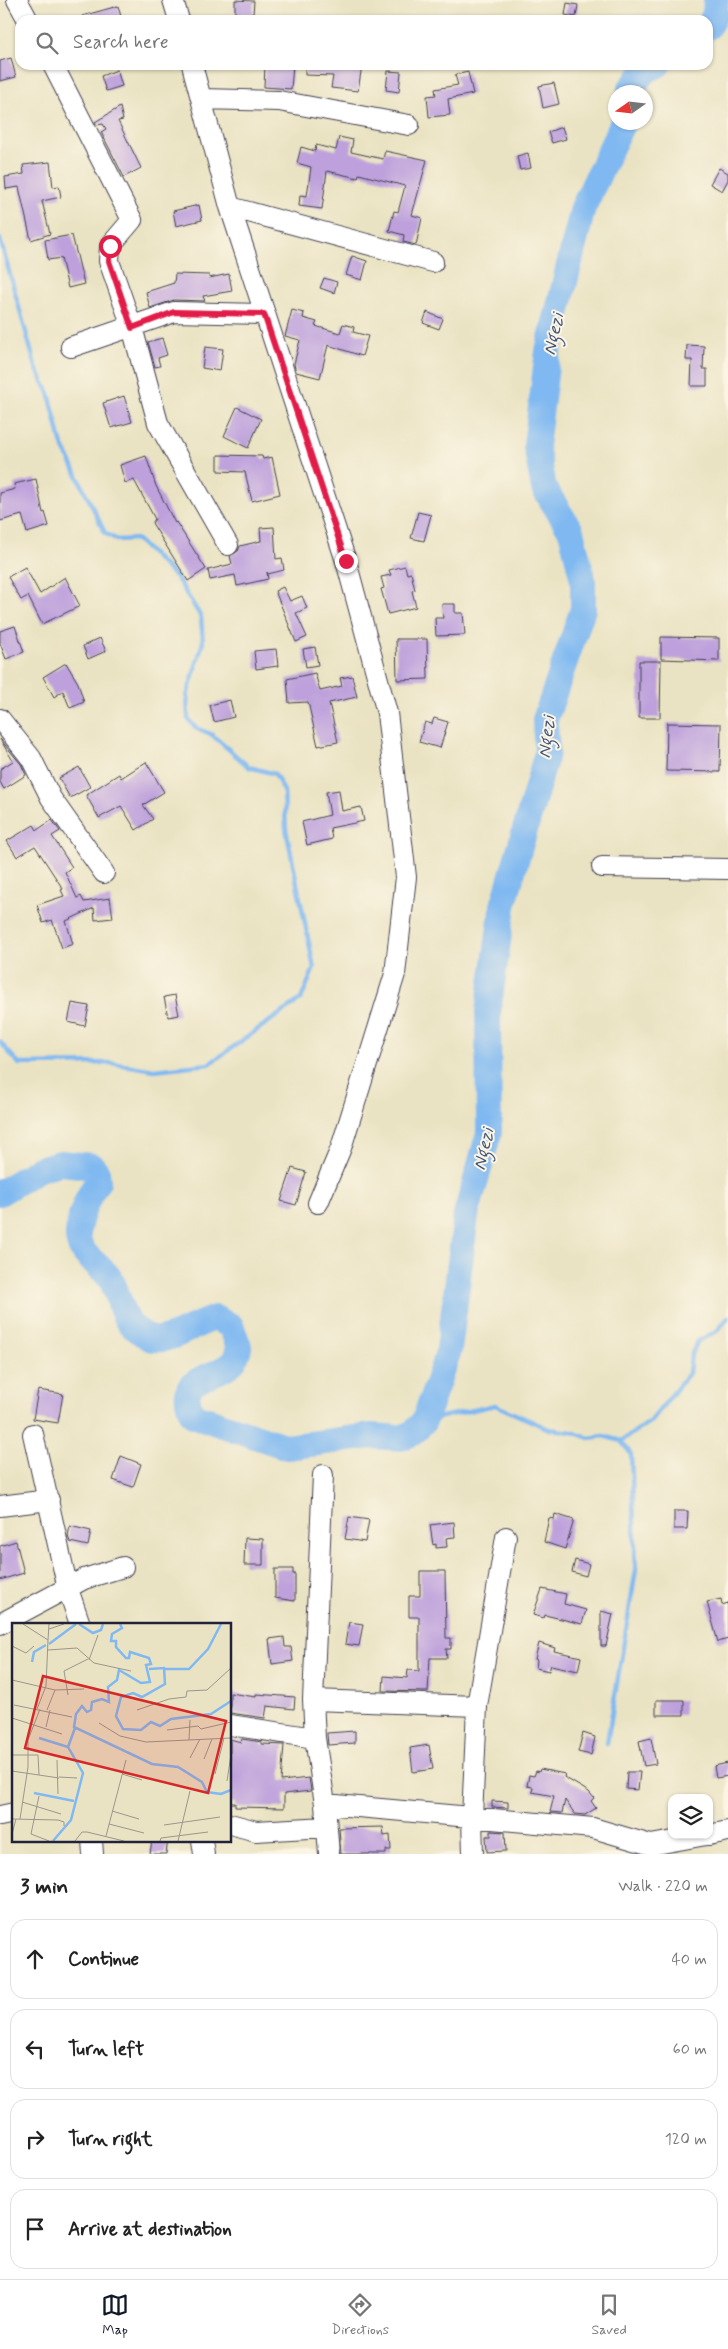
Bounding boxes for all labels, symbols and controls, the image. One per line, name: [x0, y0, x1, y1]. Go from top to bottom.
search box: [15, 15, 713, 70]
icon: search: [33, 29, 61, 57]
text: Search here: [73, 30, 169, 55]
north arrow: [608, 85, 653, 130]
route start: [99, 235, 122, 258]
water label: Ngezi: [538, 309, 572, 358]
route end: [335, 550, 358, 573]
water label: Ngezi: [533, 713, 563, 760]
water label: Ngezi: [468, 1124, 502, 1173]
inset map: [12, 1623, 231, 1842]
map controls: [668, 1794, 713, 1839]
button: layers: [668, 1794, 713, 1839]
text: 3 min: [20, 1873, 68, 1901]
text: Walk · 220 m: [618, 1876, 708, 1897]
icon: ahead: [21, 1945, 49, 1973]
text: Continue: [68, 1947, 139, 1972]
text: 40 m: [671, 1949, 707, 1970]
icon: left: [21, 2035, 49, 2063]
text: Turn left: [68, 2037, 144, 2062]
text: 60 m: [673, 2039, 707, 2060]
icon: right: [21, 2125, 49, 2153]
text: Turn right: [68, 2127, 152, 2152]
text: 120 m: [665, 2129, 707, 2150]
icon: arrive: [21, 2215, 49, 2243]
text: Arrive at destination: [68, 2217, 232, 2242]
tab: Map: [101, 2291, 129, 2339]
tab: Directions: [332, 2291, 389, 2339]
tab: Saved: [591, 2291, 627, 2339]

